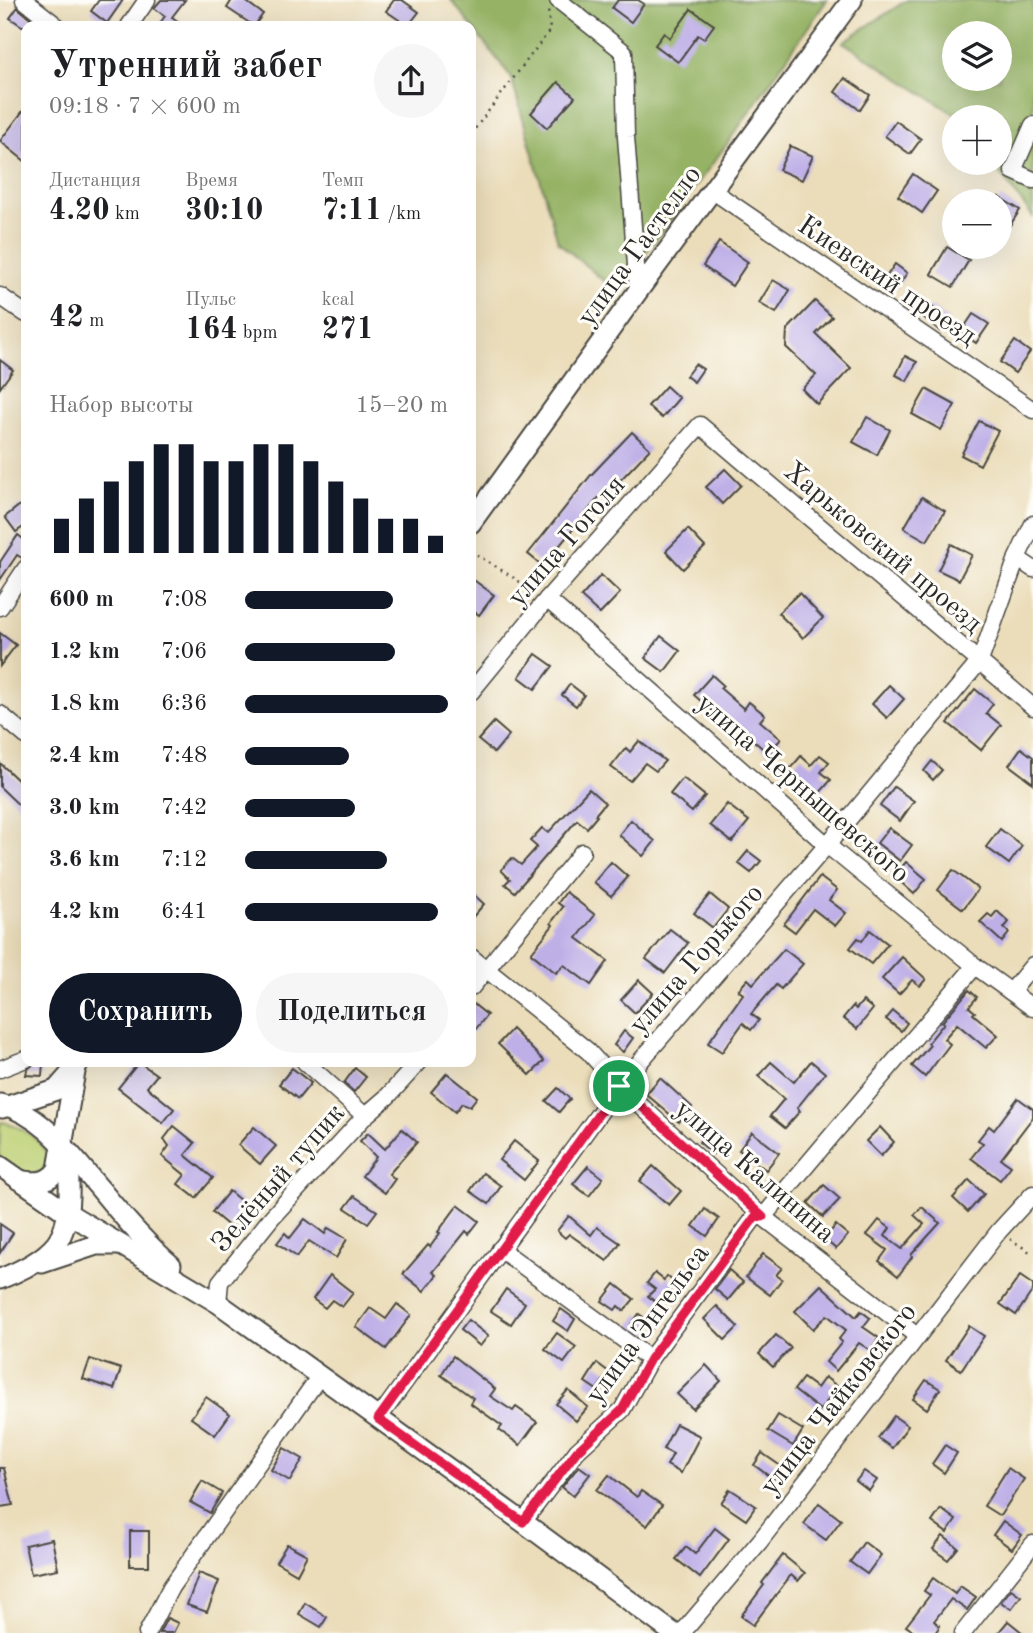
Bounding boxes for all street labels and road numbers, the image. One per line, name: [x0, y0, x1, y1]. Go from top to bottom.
street label: улица Гастелло: [573, 162, 708, 332]
street label: Киевский проезд: [792, 212, 981, 352]
street label: Харьковский проезд: [778, 458, 987, 639]
street label: улица Гоголя: [503, 471, 631, 613]
street label: улица Чернышевского: [690, 689, 914, 889]
street label: улица Горького: [625, 880, 770, 1040]
street label: улица Калинина: [668, 1095, 840, 1249]
street label: Зелёный тупик: [207, 1099, 351, 1259]
street label: улица Энгельса: [581, 1240, 716, 1410]
street label: улица Чайковского: [756, 1299, 923, 1501]

